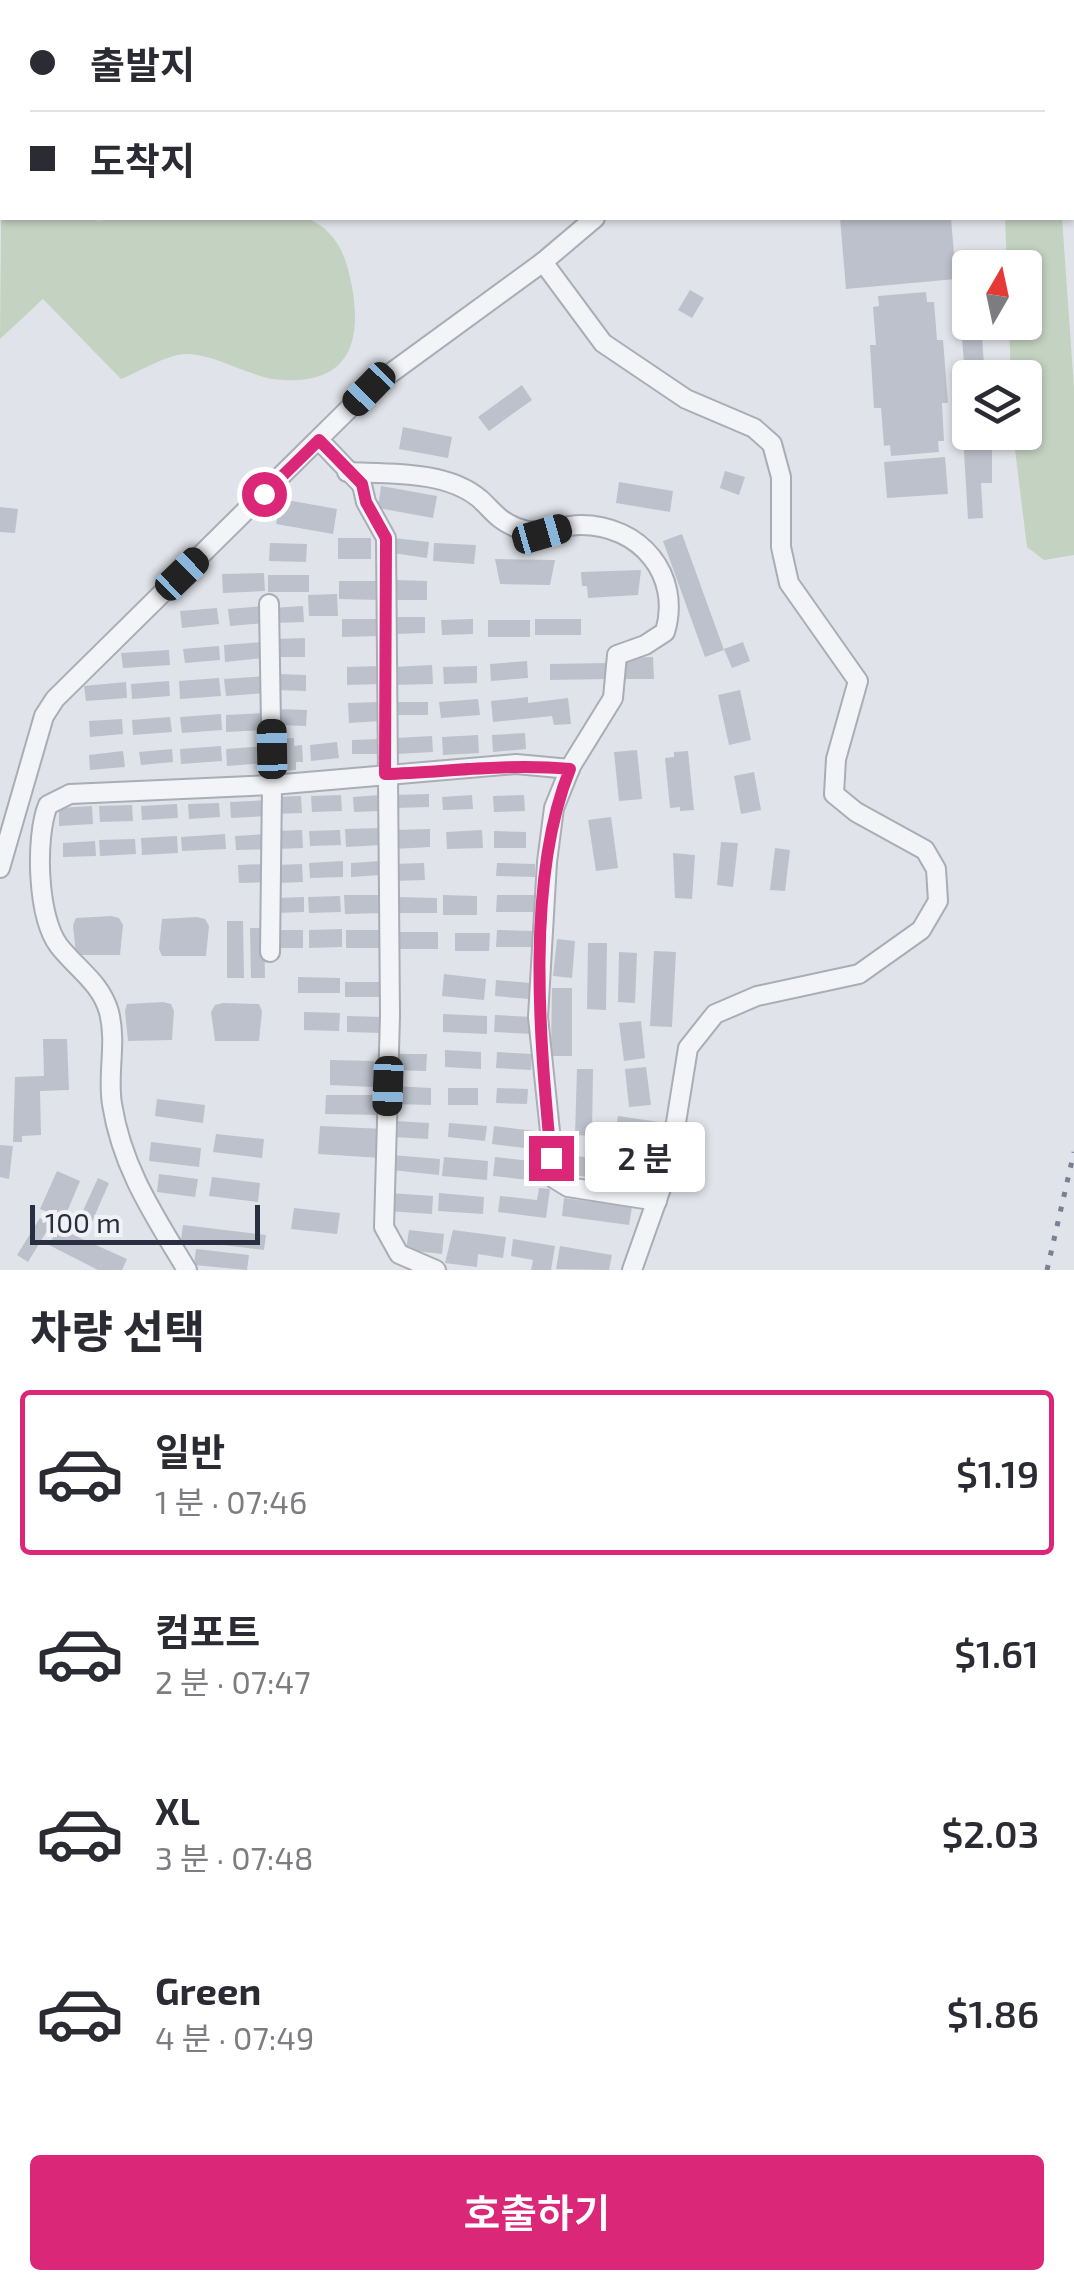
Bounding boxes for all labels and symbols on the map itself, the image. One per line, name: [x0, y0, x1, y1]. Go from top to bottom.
north arrow: [952, 250, 1042, 340]
car: [337, 357, 401, 421]
route start: [242, 472, 287, 517]
car: [509, 511, 575, 557]
car: [150, 542, 214, 606]
car: [256, 719, 288, 779]
car: [372, 1055, 404, 1117]
callout: 2 분: [586, 1123, 706, 1193]
route end: [529, 1136, 574, 1181]
scale bar: [30, 1200, 260, 1244]

